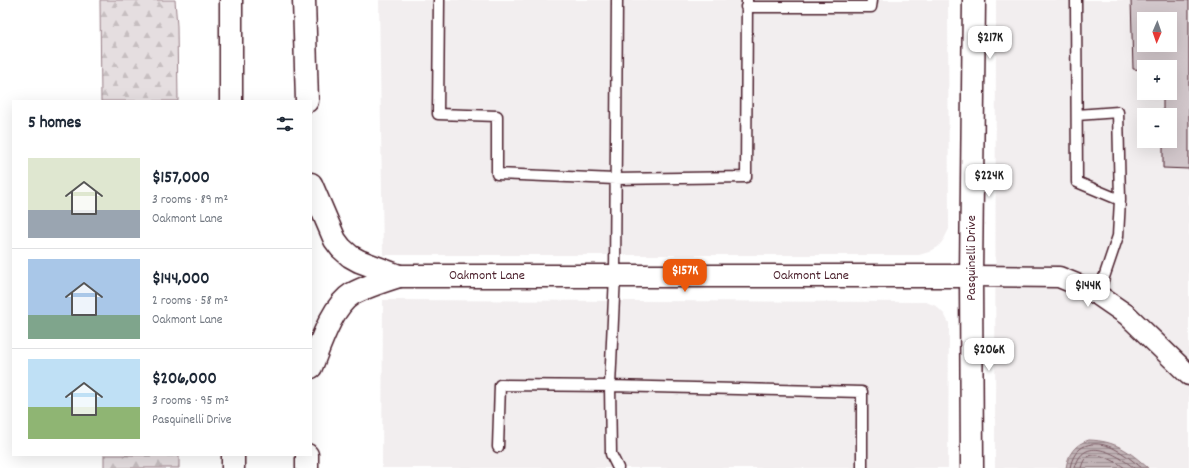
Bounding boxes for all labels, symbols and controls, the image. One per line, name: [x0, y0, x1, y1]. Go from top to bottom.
north arrow: [1137, 12, 1177, 52]
map controls: [1137, 12, 1177, 148]
pin: $217K: [962, 26, 1018, 60]
text: $217K: [977, 29, 1003, 48]
button: +: [1137, 60, 1177, 100]
button: −: [1137, 108, 1177, 148]
text: 5 homes: [28, 112, 81, 136]
icon: filters: [274, 113, 296, 135]
pin: $224K: [961, 164, 1017, 198]
text: $157,000: [152, 167, 210, 191]
text: $224K: [974, 167, 1004, 186]
icon: home: [60, 174, 108, 222]
text: 3 rooms · 89 m²: [152, 191, 228, 210]
text: Oakmont Lane: [152, 210, 223, 229]
street label: Pasquinelli Drive: [962, 215, 982, 301]
pin: $157K: [657, 259, 713, 293]
text: $157K: [672, 262, 698, 281]
street label: Oakmont Lane: [449, 266, 525, 286]
street label: Oakmont Lane: [773, 266, 849, 286]
text: $144,000: [152, 268, 209, 292]
pin: $144K: [1060, 274, 1116, 308]
icon: home: [60, 275, 108, 323]
text: $144K: [1075, 277, 1101, 296]
text: 2 rooms · 58 m²: [152, 292, 228, 311]
text: Oakmont Lane: [152, 311, 223, 330]
pin: $206K: [961, 338, 1017, 372]
text: $206K: [973, 341, 1005, 360]
text: $206,000: [152, 368, 217, 392]
icon: home: [60, 375, 108, 423]
text: 3 rooms · 95 m²: [152, 392, 229, 411]
text: Pasquinelli Drive: [152, 411, 232, 430]

